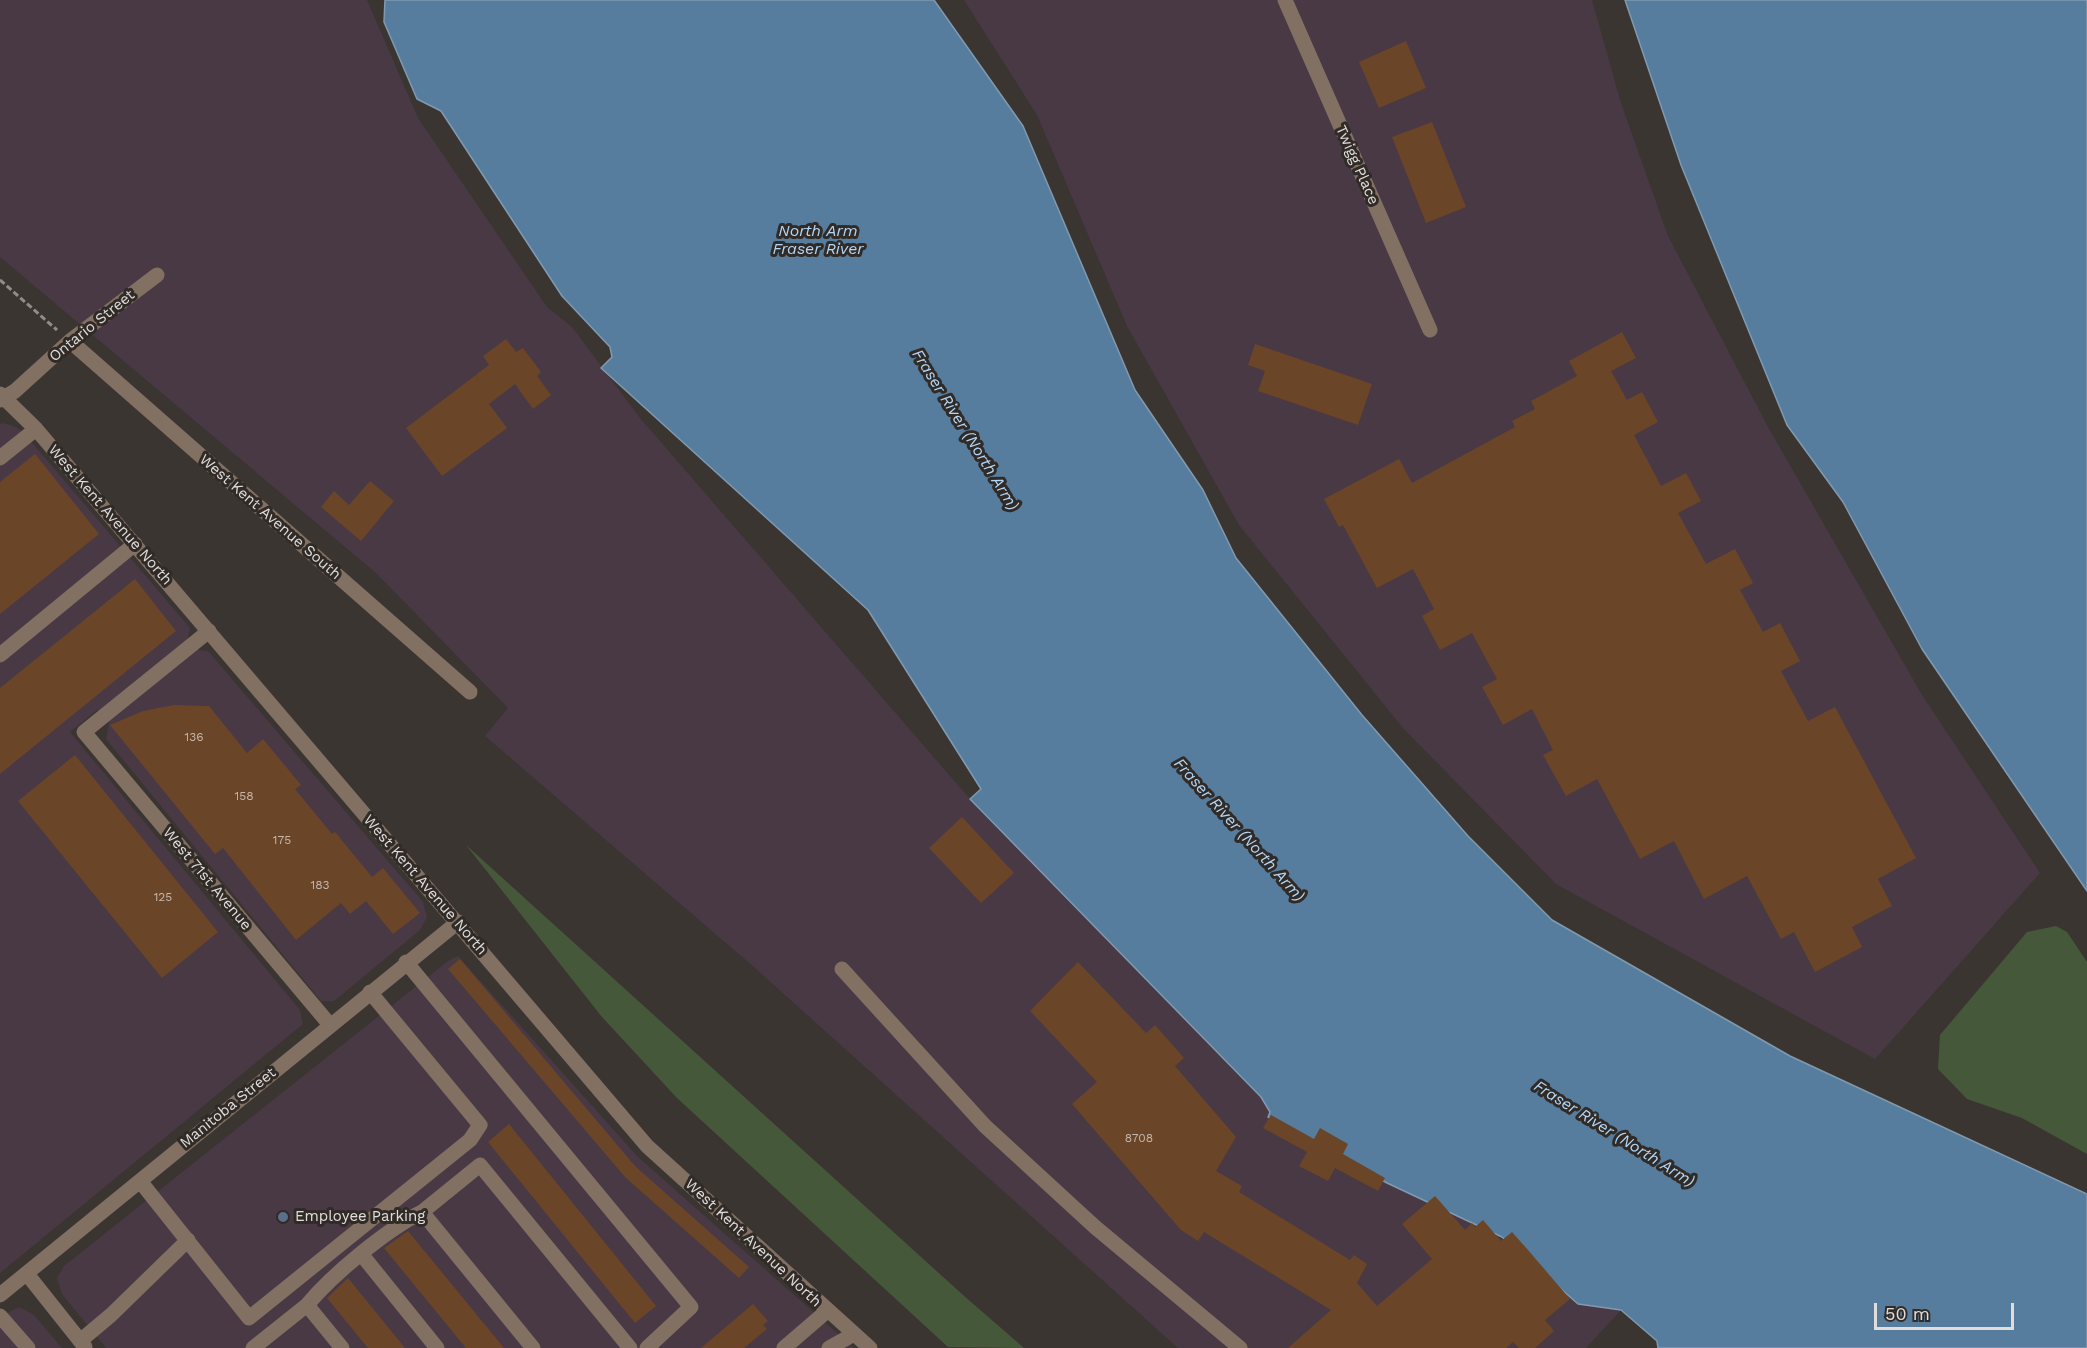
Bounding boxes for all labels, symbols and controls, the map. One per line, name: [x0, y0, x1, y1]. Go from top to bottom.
street label: Twigg Place: [1331, 123, 1383, 207]
water label: North Arm Fraser River: [772, 221, 864, 259]
street label: Ontario Street: [46, 286, 138, 366]
water label: Fraser River (North Arm): [908, 346, 1022, 514]
street label: West Kent Avenue North: [44, 441, 176, 589]
street label: West Kent Avenue South: [195, 451, 345, 583]
house number: 136: [185, 730, 203, 744]
water label: Fraser River (North Arm): [1170, 754, 1308, 906]
house number: 158: [234, 789, 254, 803]
street label: West Kent Avenue North: [359, 811, 491, 959]
street label: West 71st Avenue: [159, 824, 255, 934]
house number: 175: [273, 833, 291, 847]
house number: 183: [311, 878, 329, 892]
house number: 125: [154, 890, 172, 904]
street label: Manitoba Street: [177, 1064, 279, 1152]
water label: Fraser River (North Arm): [1530, 1077, 1698, 1191]
house number: 8708: [1125, 1131, 1153, 1145]
street label: West Kent Avenue North: [681, 1175, 825, 1311]
place label: Employee Parking: [295, 1208, 425, 1226]
marker: Employee Parking: [276, 1210, 290, 1224]
scale bar: [1877, 1291, 2016, 1329]
text: 50 m: [1885, 1303, 1930, 1324]

